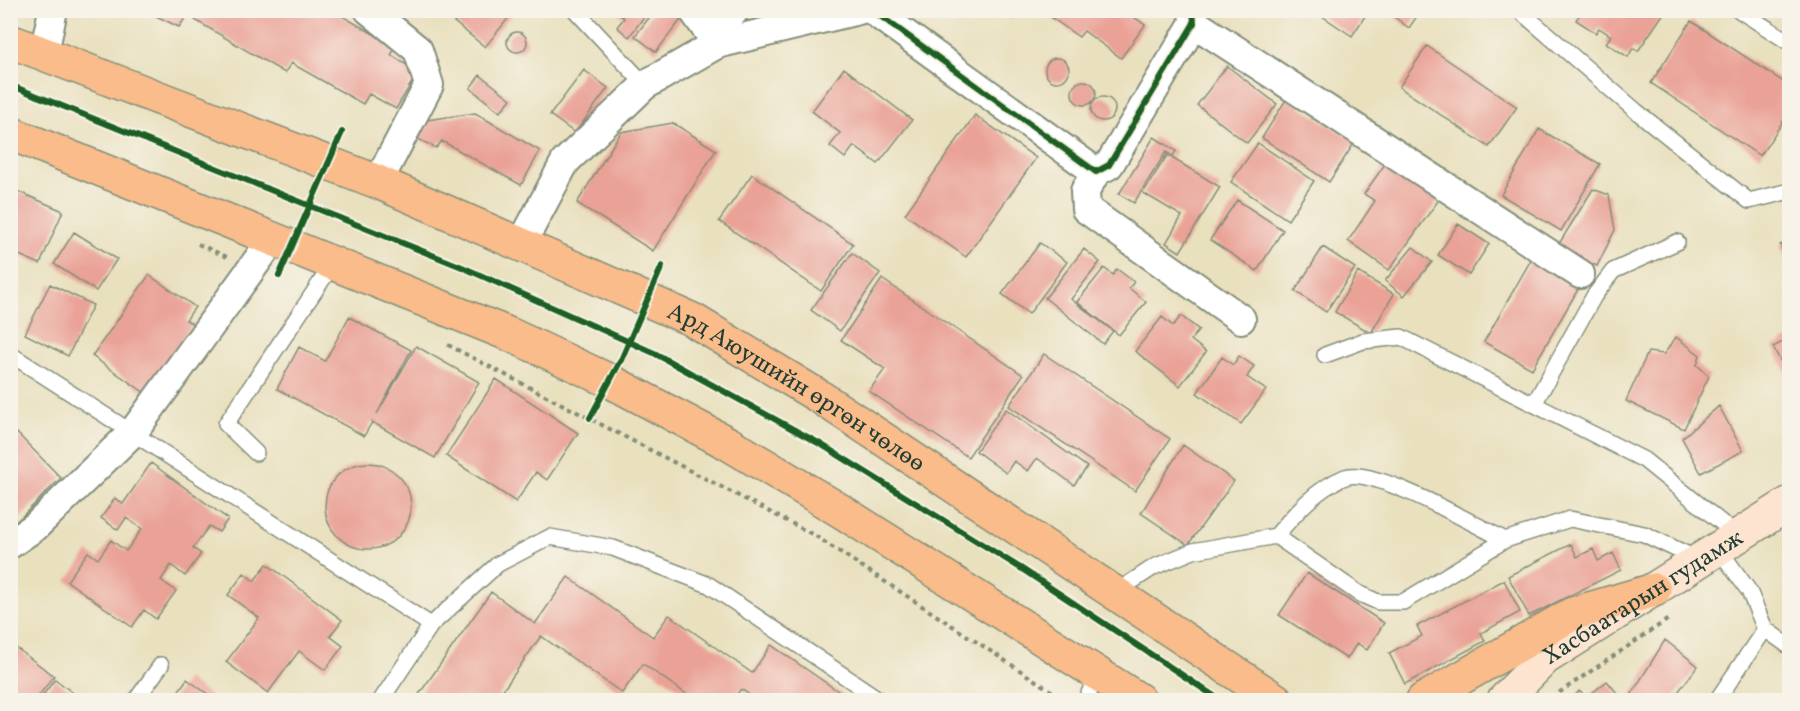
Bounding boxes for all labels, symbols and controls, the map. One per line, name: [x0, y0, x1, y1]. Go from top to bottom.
street label: Ард Аюушийн өргөн чөлөө: [661, 296, 931, 481]
street label: Хасбаатарын гудамж: [1537, 522, 1750, 674]

